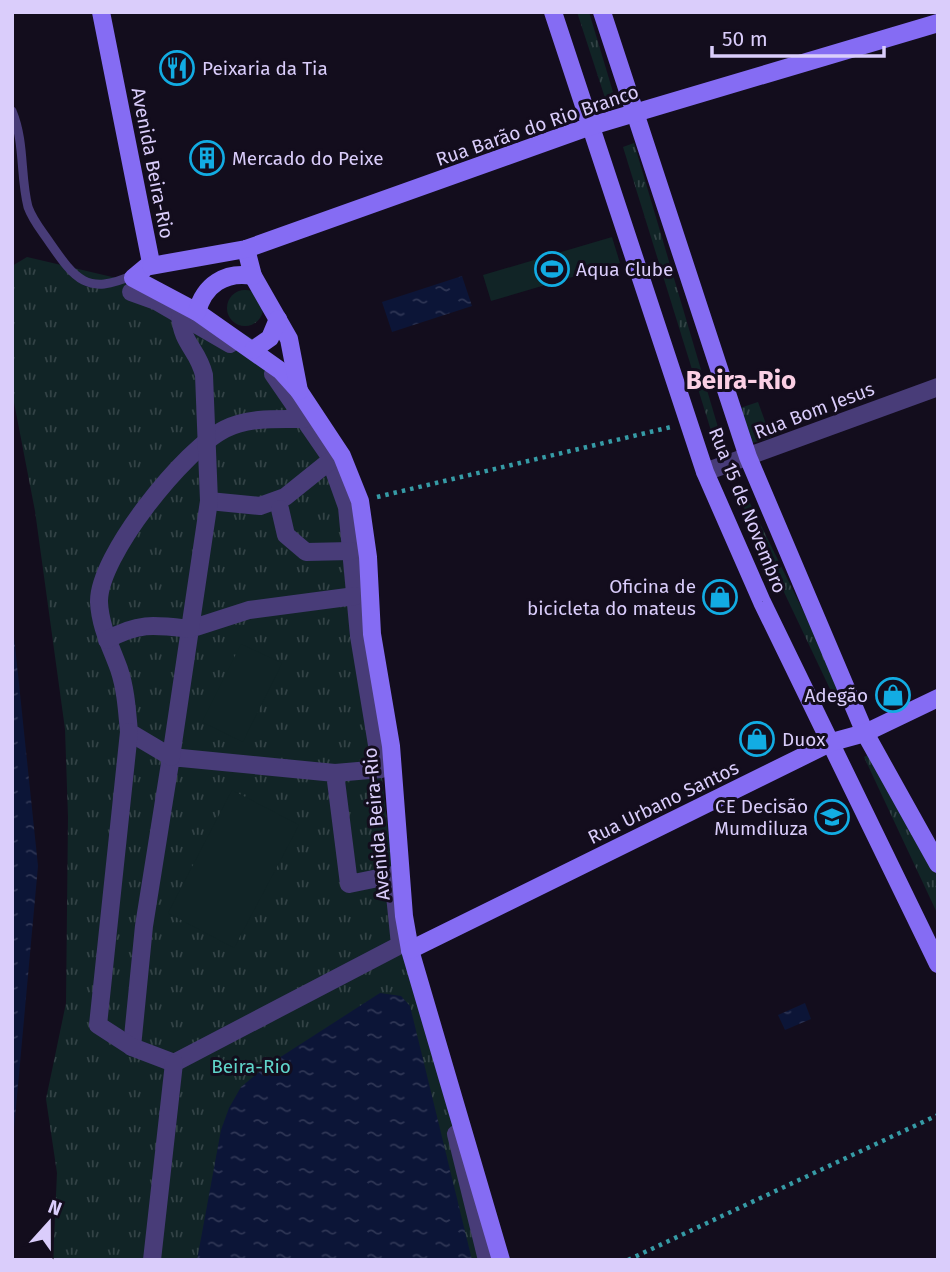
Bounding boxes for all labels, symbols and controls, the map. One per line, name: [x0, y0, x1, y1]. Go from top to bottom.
scale bar: [712, 14, 884, 58]
text: 50 m: [722, 26, 768, 52]
restaurant icon: Peixaria da Tia: [158, 49, 196, 87]
place label: Peixaria da Tia: [202, 57, 328, 80]
street label: Rua Barão do Rio Branco: [433, 80, 642, 171]
street label: Avenida Beira-Rio: [127, 86, 178, 241]
building icon: Mercado do Peixe: [188, 139, 226, 177]
place label: Mercado do Peixe: [232, 147, 384, 170]
sports icon: Aqua Clube: [533, 250, 571, 288]
place label: Aqua Clube: [576, 258, 673, 281]
district label: Beira-Rio: [686, 365, 796, 396]
street label: Rua Bom Jesus: [751, 377, 878, 444]
street label: Rua 15 de Novembro: [704, 424, 791, 596]
place label: Oficina de bicicleta do mateus: [527, 575, 696, 620]
shop icon: Oficina de bicicleta do mateus: [701, 578, 739, 616]
shop icon: Adegão: [874, 676, 912, 714]
place label: Adegão: [804, 684, 868, 707]
shop icon: Duox: [738, 720, 776, 758]
place label: Duox: [782, 728, 826, 751]
street label: Avenida Beira-Rio: [358, 747, 395, 901]
street label: Rua Urbano Santos: [584, 756, 742, 849]
place label: CE Decisão Mumdiluza: [714, 795, 808, 840]
school or university icon: CE Decisão Mumdiluza: [813, 798, 851, 836]
park label: Beira-Rio: [211, 1055, 291, 1078]
north arrow: [14, 1188, 84, 1258]
text: N: [45, 1195, 65, 1221]

